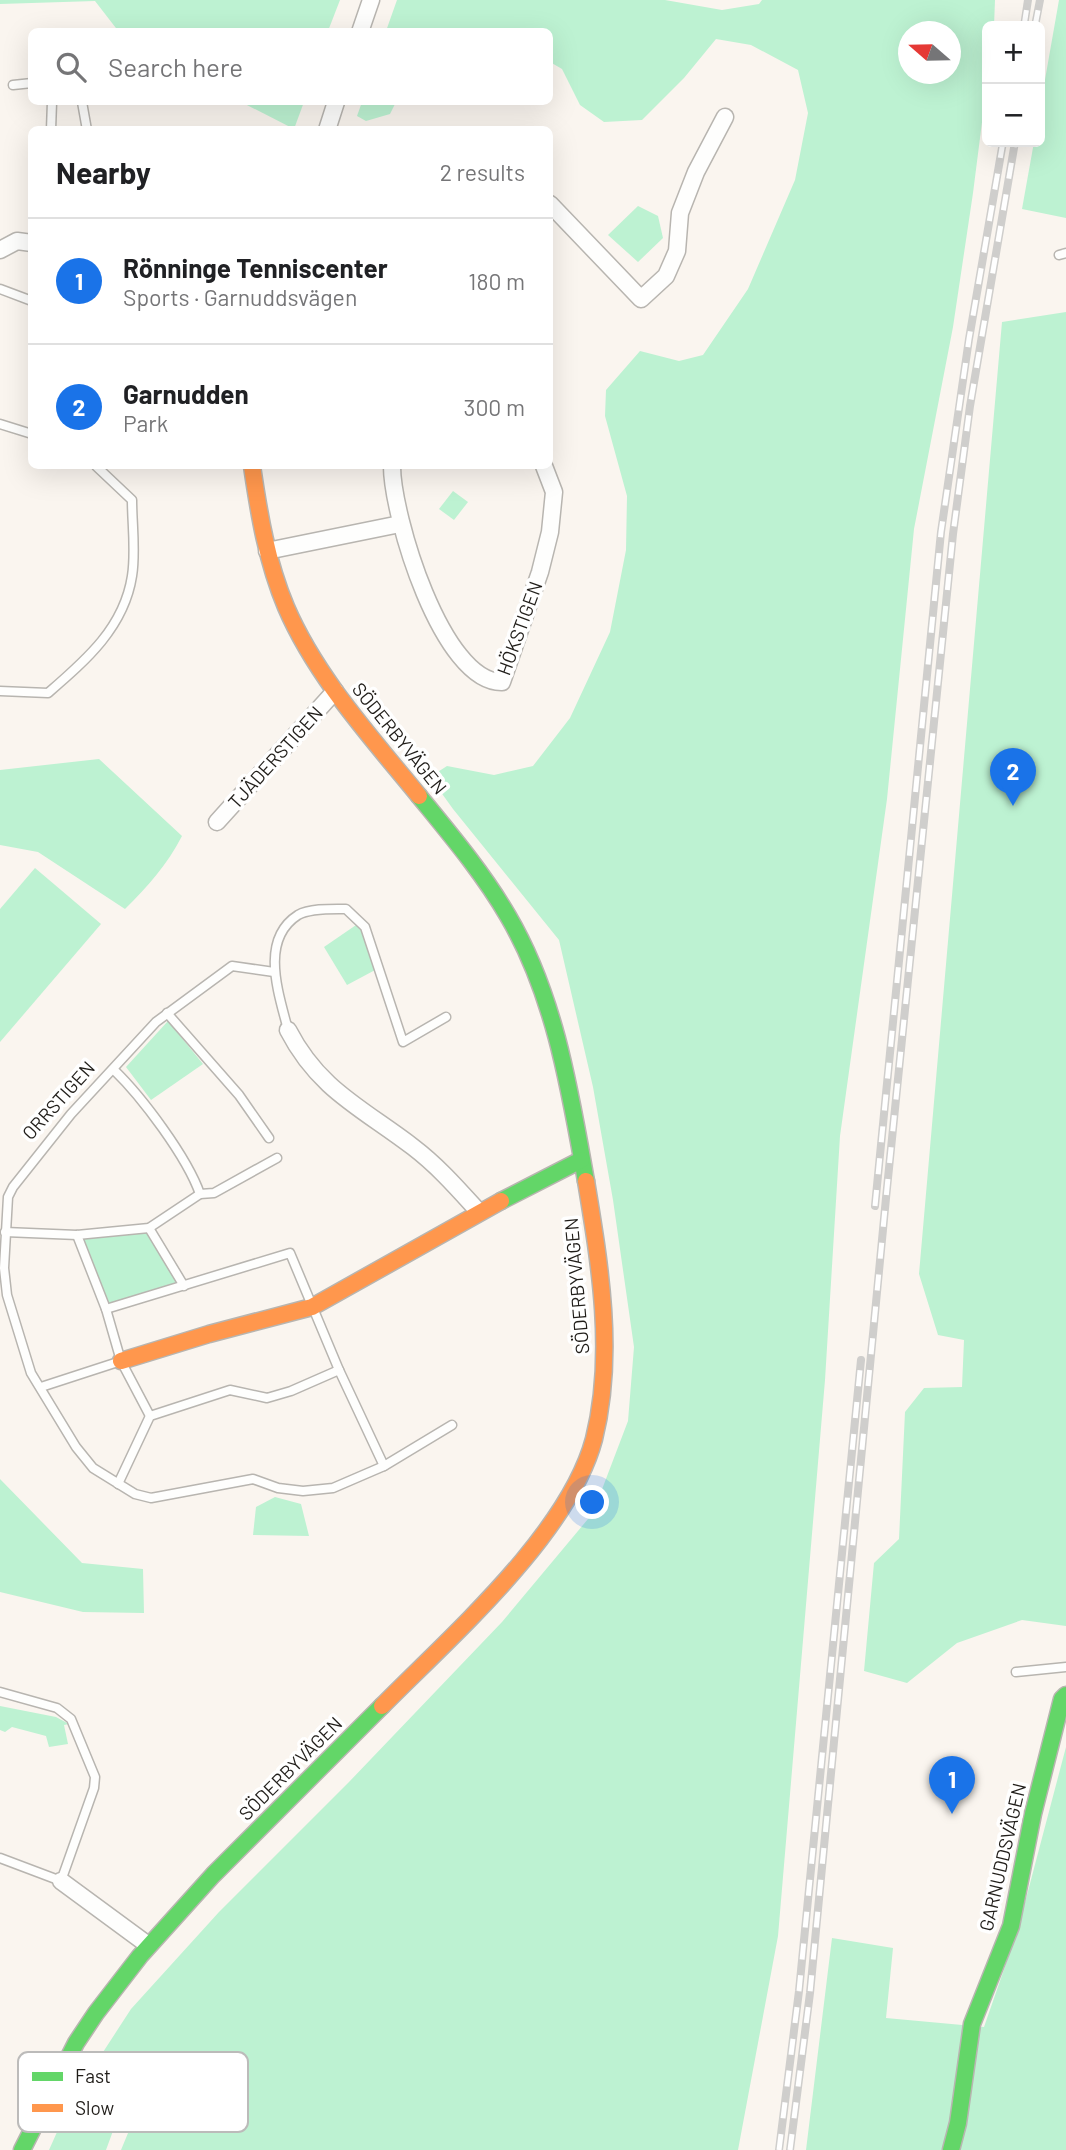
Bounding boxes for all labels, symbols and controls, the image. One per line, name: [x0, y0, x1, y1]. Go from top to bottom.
north arrow: [898, 21, 961, 84]
map controls: [982, 21, 1045, 147]
button: +: [982, 21, 1045, 84]
search box: [28, 28, 553, 105]
icon: search: [52, 48, 90, 86]
text: Search here: [108, 51, 243, 82]
button: −: [982, 84, 1045, 147]
text: Nearby: [56, 154, 151, 190]
text: 2 results: [440, 158, 525, 186]
text: Rönninge Tenniscenter: [123, 252, 388, 283]
text: 1: [75, 267, 83, 295]
text: 180 m: [468, 267, 525, 295]
text: Sports · Garnuddsvägen: [123, 283, 357, 311]
text: Garnudden: [123, 378, 249, 409]
text: 2: [73, 393, 85, 421]
text: 300 m: [464, 393, 525, 421]
text: Park: [123, 409, 168, 437]
street label: HÖKSTIGEN: [491, 578, 547, 678]
street label: SÖDERBYVÄGEN: [348, 678, 452, 798]
street label: TJÄDERSTIGEN: [223, 701, 327, 813]
pin: 2: [990, 748, 1036, 806]
street label: ORRSTIGEN: [17, 1056, 99, 1144]
street label: SÖDERBYVÄGEN: [559, 1217, 593, 1355]
your location: [575, 1485, 609, 1519]
street label: SÖDERBYVÄGEN: [233, 1711, 347, 1825]
pin: 1: [929, 1756, 975, 1814]
street label: GARNUDDSVÄGEN: [974, 1781, 1030, 1933]
legend: [18, 2052, 248, 2132]
text: Fast: [75, 2064, 111, 2087]
text: Slow: [75, 2096, 114, 2119]

